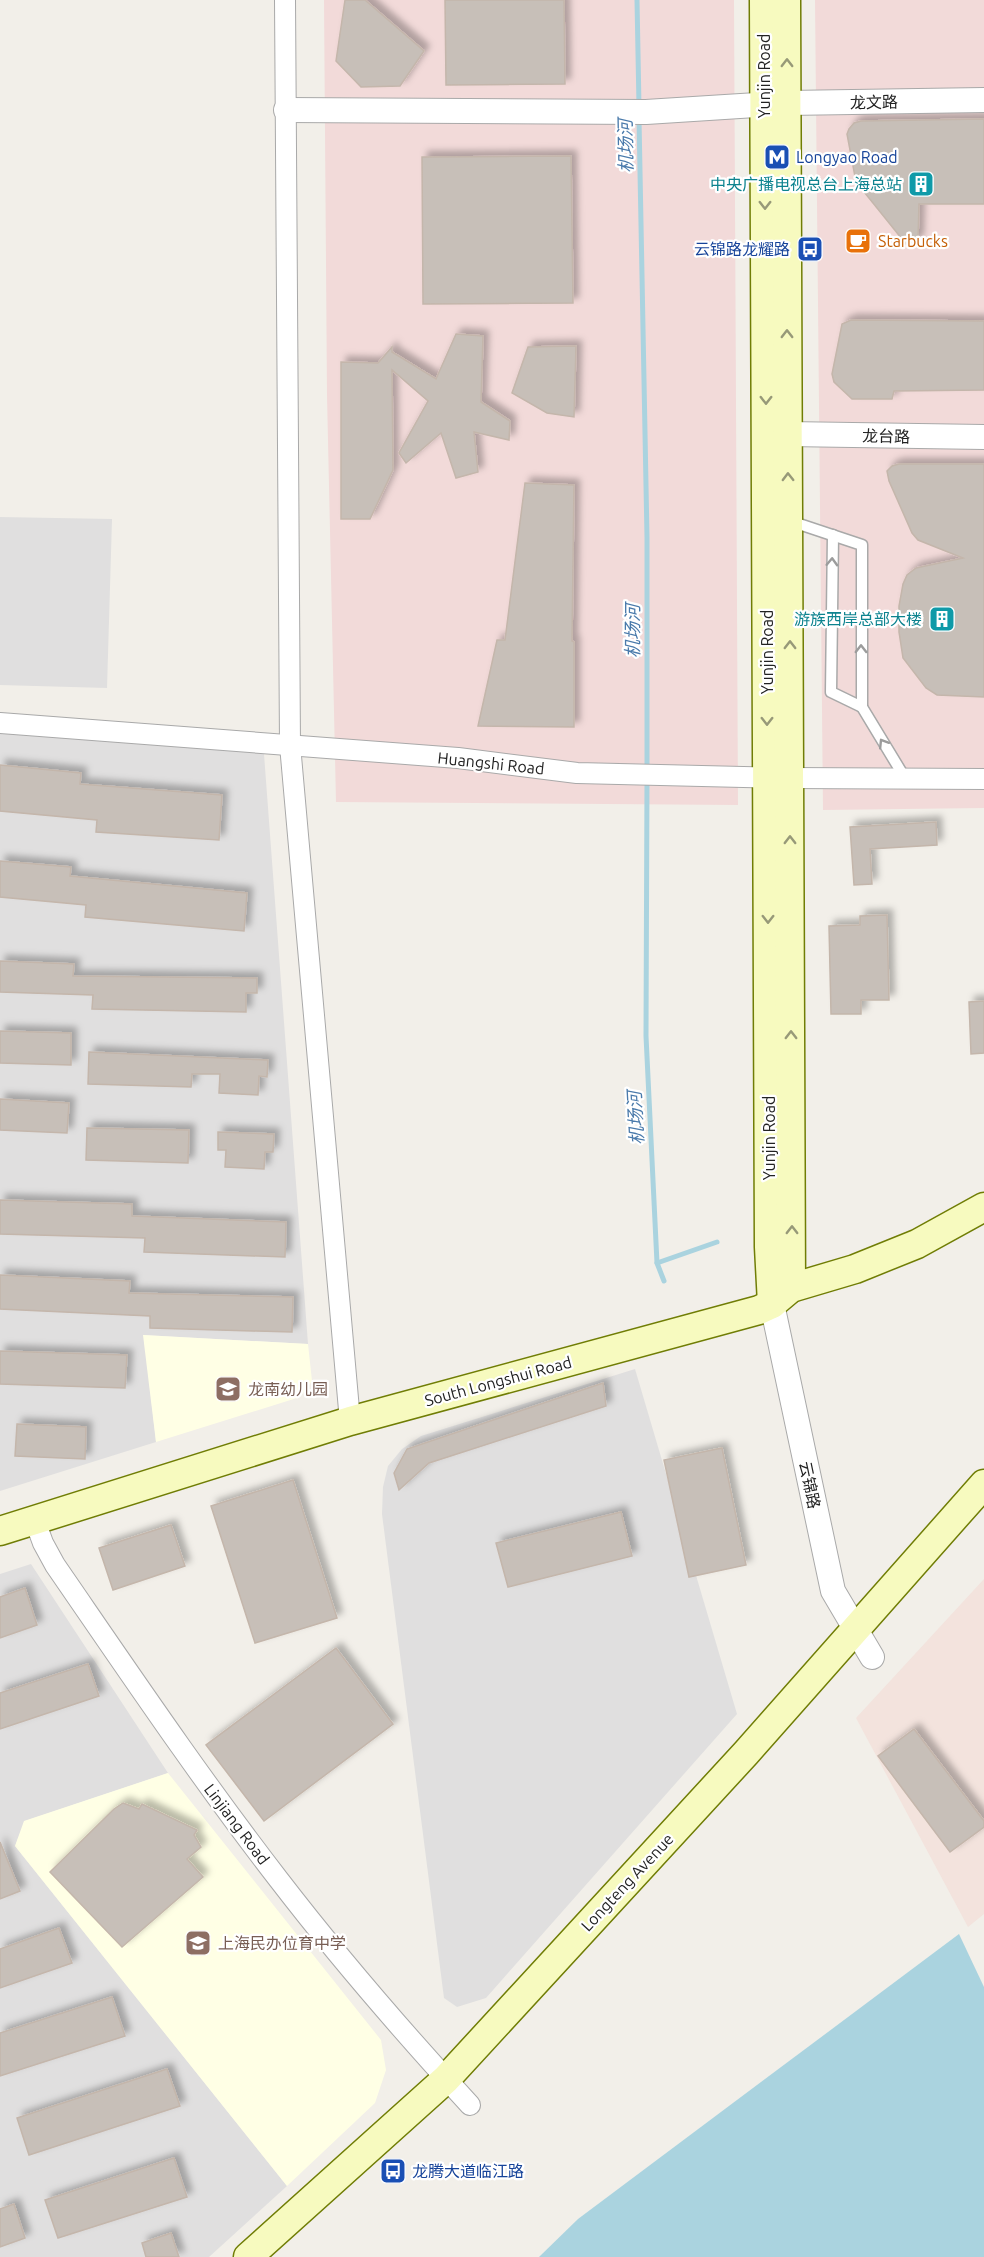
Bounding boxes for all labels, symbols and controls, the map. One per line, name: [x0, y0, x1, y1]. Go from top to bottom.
street label: Yunjin Road: [755, 34, 773, 118]
one-way arrow: [781, 59, 793, 68]
street label: 龙文路: [850, 93, 898, 111]
water label: 机场河: [614, 116, 635, 173]
metro station icon: Longyao Road: [762, 142, 792, 172]
place label: Longyao Road: [796, 148, 898, 166]
building icon: 中央广播电视总台上海总站: [906, 169, 936, 199]
place label: 中央广播电视总台上海总站: [710, 175, 902, 193]
one-way arrow: [759, 200, 771, 209]
cafe icon: Starbucks: [843, 226, 873, 256]
place label: Starbucks: [878, 232, 948, 250]
bus stop icon: 云锦路龙耀路: [795, 234, 825, 264]
place label: 云锦路龙耀路: [694, 240, 790, 258]
one-way arrow: [781, 329, 793, 338]
one-way arrow: [760, 395, 772, 404]
street label: 龙台路: [862, 427, 910, 445]
one-way arrow: [782, 473, 795, 482]
one-way arrow: [825, 558, 838, 567]
water label: 机场河: [622, 601, 642, 658]
building icon: 游族西岸总部大楼: [927, 604, 957, 634]
street label: Yunjin Road: [758, 610, 776, 694]
place label: 游族西岸总部大楼: [794, 610, 922, 628]
one-way arrow: [784, 640, 796, 649]
one-way arrow: [855, 645, 867, 654]
one-way arrow: [761, 716, 773, 725]
one-way arrow: [879, 739, 891, 749]
street label: Huangshi Road: [437, 748, 545, 778]
one-way arrow: [784, 835, 796, 844]
one-way arrow: [762, 915, 774, 924]
one-way arrow: [785, 1030, 797, 1039]
water label: 机场河: [623, 1088, 646, 1145]
street label: Yunjin Road: [760, 1096, 778, 1180]
one-way arrow: [786, 1225, 798, 1234]
street label: South Longshui Road: [423, 1353, 573, 1409]
school or university icon: 龙南幼儿园: [213, 1374, 243, 1404]
place label: 龙南幼儿园: [248, 1380, 328, 1398]
street label: 云锦路: [796, 1460, 824, 1510]
street label: Linjiang Road: [201, 1780, 273, 1868]
street label: Longteng Avenue: [577, 1829, 677, 1935]
school or university icon: 上海民办位育中学: [183, 1928, 213, 1958]
place label: 上海民办位育中学: [218, 1934, 346, 1952]
bus stop icon: 龙腾大道临江路: [378, 2156, 408, 2186]
place label: 龙腾大道临江路: [412, 2162, 524, 2180]

